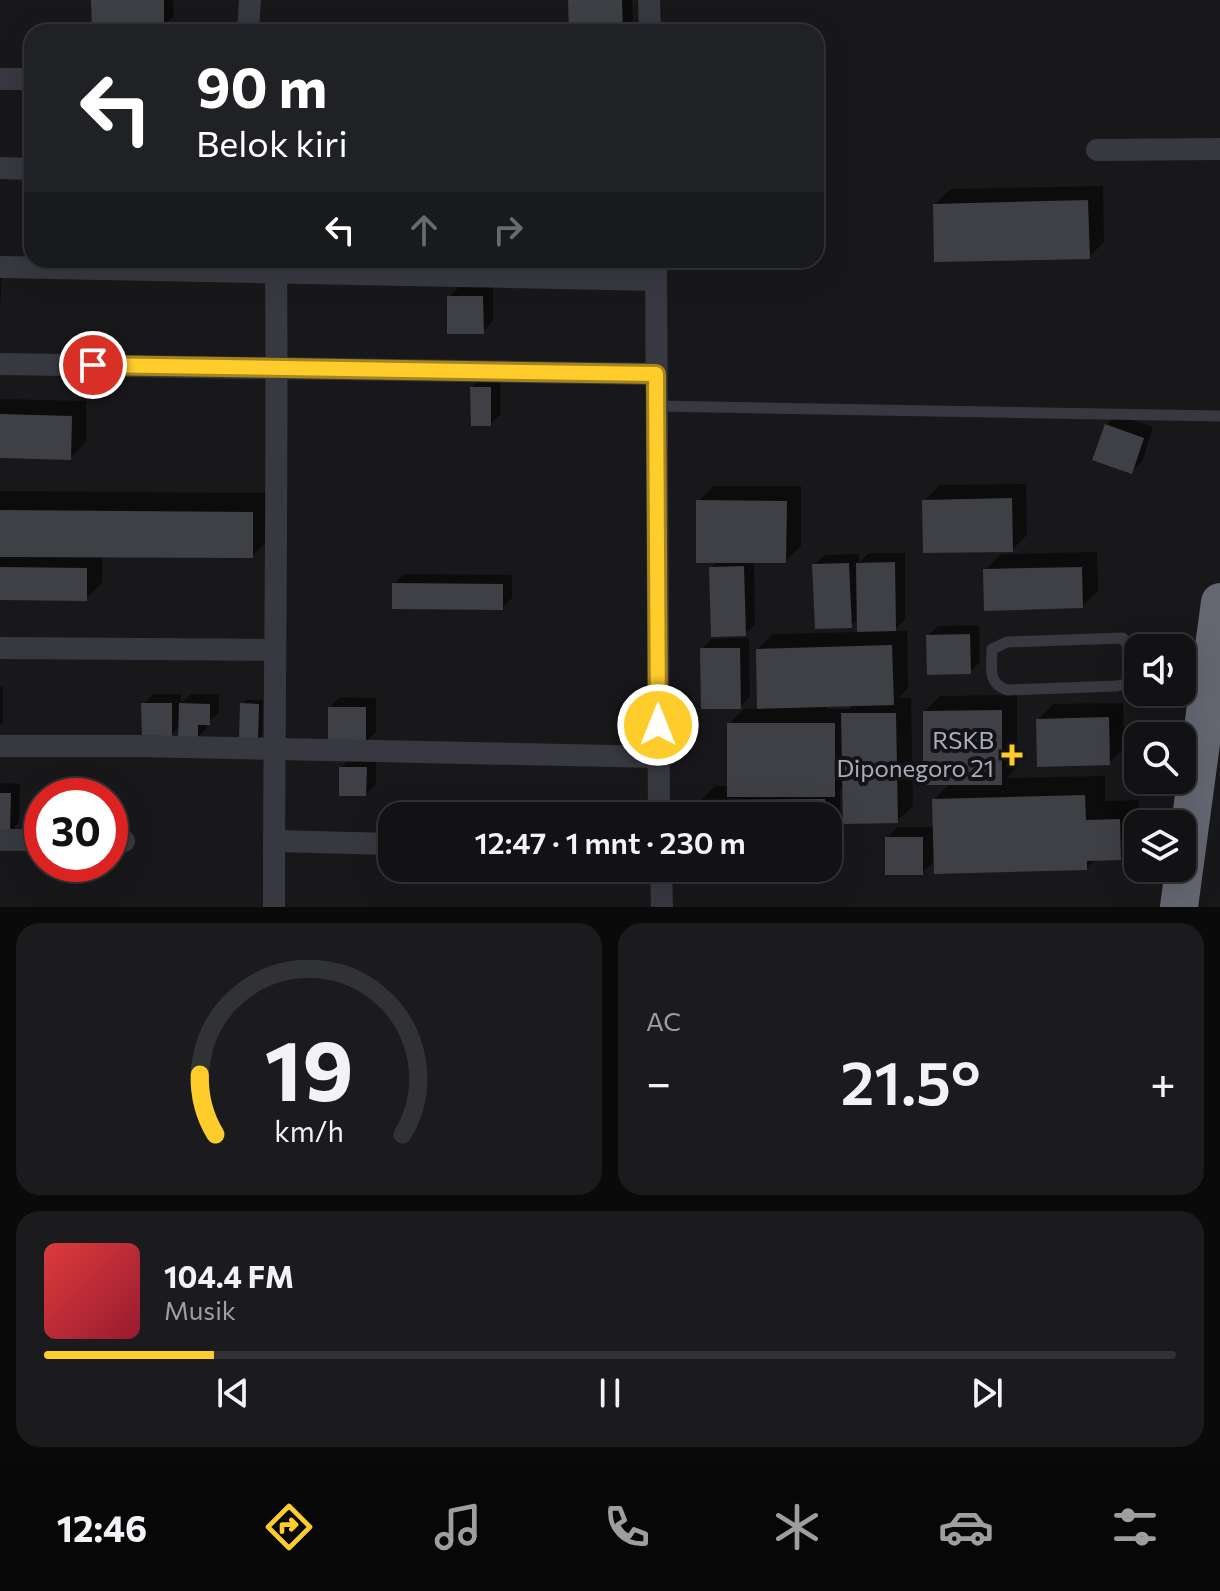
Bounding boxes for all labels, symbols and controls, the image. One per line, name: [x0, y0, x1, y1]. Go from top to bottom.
text: 90 m: [196, 51, 327, 120]
icon: left: [64, 56, 168, 160]
text: Belok kiri: [196, 120, 348, 164]
icon: left: [318, 208, 362, 252]
icon: ahead: [402, 208, 446, 252]
icon: right: [486, 208, 530, 252]
pin: [59, 331, 127, 399]
icon: arrive: [71, 343, 115, 387]
map controls: [1124, 634, 1196, 882]
button: sound: [1124, 634, 1196, 706]
position arrow: [616, 683, 700, 767]
button: search: [1124, 722, 1196, 794]
place label: RSKB Diponegoro 21: [836, 725, 994, 782]
marker: RSKB Diponegoro 21: [1001, 744, 1023, 766]
speed limit sign: 30: [24, 778, 128, 882]
button: layers: [1124, 810, 1196, 882]
text: 12:47 · 1 mnt · 230 m: [474, 823, 746, 860]
text: AC: [646, 1005, 681, 1036]
text: 19: [265, 1016, 353, 1118]
text: 21.5°: [840, 1044, 981, 1117]
text: −: [646, 1054, 671, 1108]
text: +: [1150, 1054, 1176, 1108]
text: km/h: [274, 1113, 344, 1148]
text: 104.4 FM: [164, 1257, 294, 1294]
text: Musik: [164, 1294, 236, 1325]
icon: previous: [211, 1371, 255, 1415]
icon: pause: [588, 1371, 632, 1415]
icon: next: [965, 1371, 1009, 1415]
icon: directions: [261, 1499, 317, 1555]
icon: music: [430, 1499, 486, 1555]
icon: phone: [599, 1499, 655, 1555]
icon: climate: [769, 1499, 825, 1555]
icon: car: [938, 1499, 994, 1555]
icon: filters: [1107, 1499, 1163, 1555]
text: 12:46: [57, 1505, 147, 1549]

